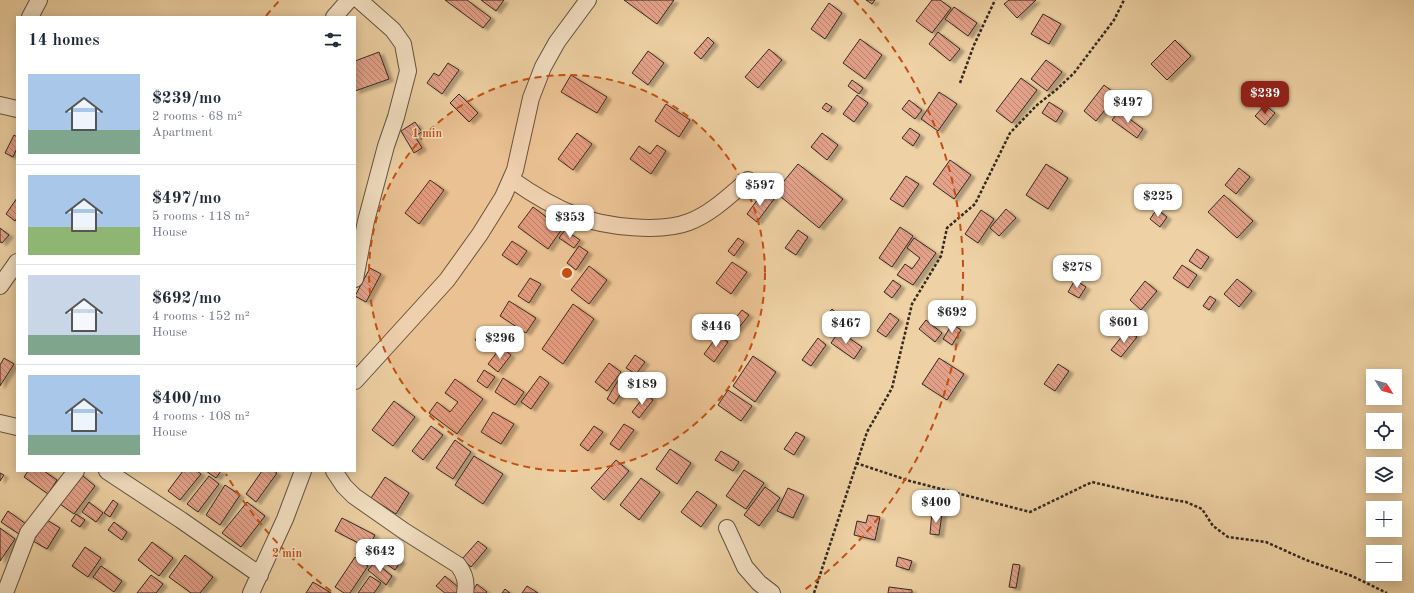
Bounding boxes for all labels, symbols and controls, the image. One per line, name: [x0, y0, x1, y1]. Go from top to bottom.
icon: filters: [322, 29, 344, 51]
text: 14 homes: [28, 32, 100, 49]
pin: $239: [1241, 81, 1289, 115]
text: $239: [1250, 87, 1280, 100]
icon: home: [60, 90, 108, 138]
text: $239/mo: [152, 90, 221, 107]
pin: $497: [1104, 90, 1152, 124]
text: $497: [1113, 96, 1143, 109]
text: 2 rooms · 68 m²: [152, 110, 242, 123]
text: Apartment: [152, 126, 213, 139]
text: 1 min: [412, 128, 442, 140]
pin: $597: [736, 173, 784, 207]
text: $597: [745, 179, 775, 192]
pin: $225: [1134, 184, 1182, 218]
text: $497/mo: [152, 190, 221, 207]
text: $225: [1143, 190, 1173, 203]
icon: home: [60, 191, 108, 239]
pin: $353: [546, 205, 594, 239]
text: 5 rooms · 118 m²: [152, 210, 250, 223]
text: $353: [555, 211, 585, 224]
text: House: [152, 226, 187, 239]
pin: $278: [1053, 255, 1101, 289]
text: $278: [1062, 261, 1092, 274]
centre of rings: [560, 266, 574, 280]
text: $692/mo: [152, 290, 221, 307]
icon: home: [60, 291, 108, 339]
pin: $692: [928, 300, 976, 334]
text: $692: [937, 306, 967, 319]
text: 4 rooms · 152 m²: [152, 310, 250, 323]
pin: $601: [1100, 310, 1148, 344]
pin: $467: [822, 311, 870, 345]
pin: $446: [692, 314, 740, 348]
text: $601: [1109, 316, 1139, 329]
text: $467: [831, 317, 861, 330]
text: $446: [701, 320, 731, 333]
text: House: [152, 326, 187, 339]
pin: $296: [476, 326, 524, 360]
text: $296: [485, 332, 515, 345]
north arrow: [1366, 369, 1402, 405]
map controls: [1366, 369, 1402, 581]
pin: $189: [618, 372, 666, 406]
text: $189: [627, 378, 657, 391]
text: $400/mo: [152, 390, 221, 407]
icon: home: [60, 391, 108, 439]
text: 4 rooms · 108 m²: [152, 410, 250, 423]
button: locate: [1366, 413, 1402, 449]
text: House: [152, 426, 187, 439]
button: layers: [1366, 457, 1402, 493]
pin: $400: [912, 490, 960, 524]
text: $400: [921, 496, 951, 509]
button: +: [1366, 501, 1402, 537]
pin: $642: [356, 539, 404, 573]
text: $642: [365, 545, 395, 558]
button: −: [1366, 545, 1402, 581]
text: 2 min: [272, 548, 302, 560]

